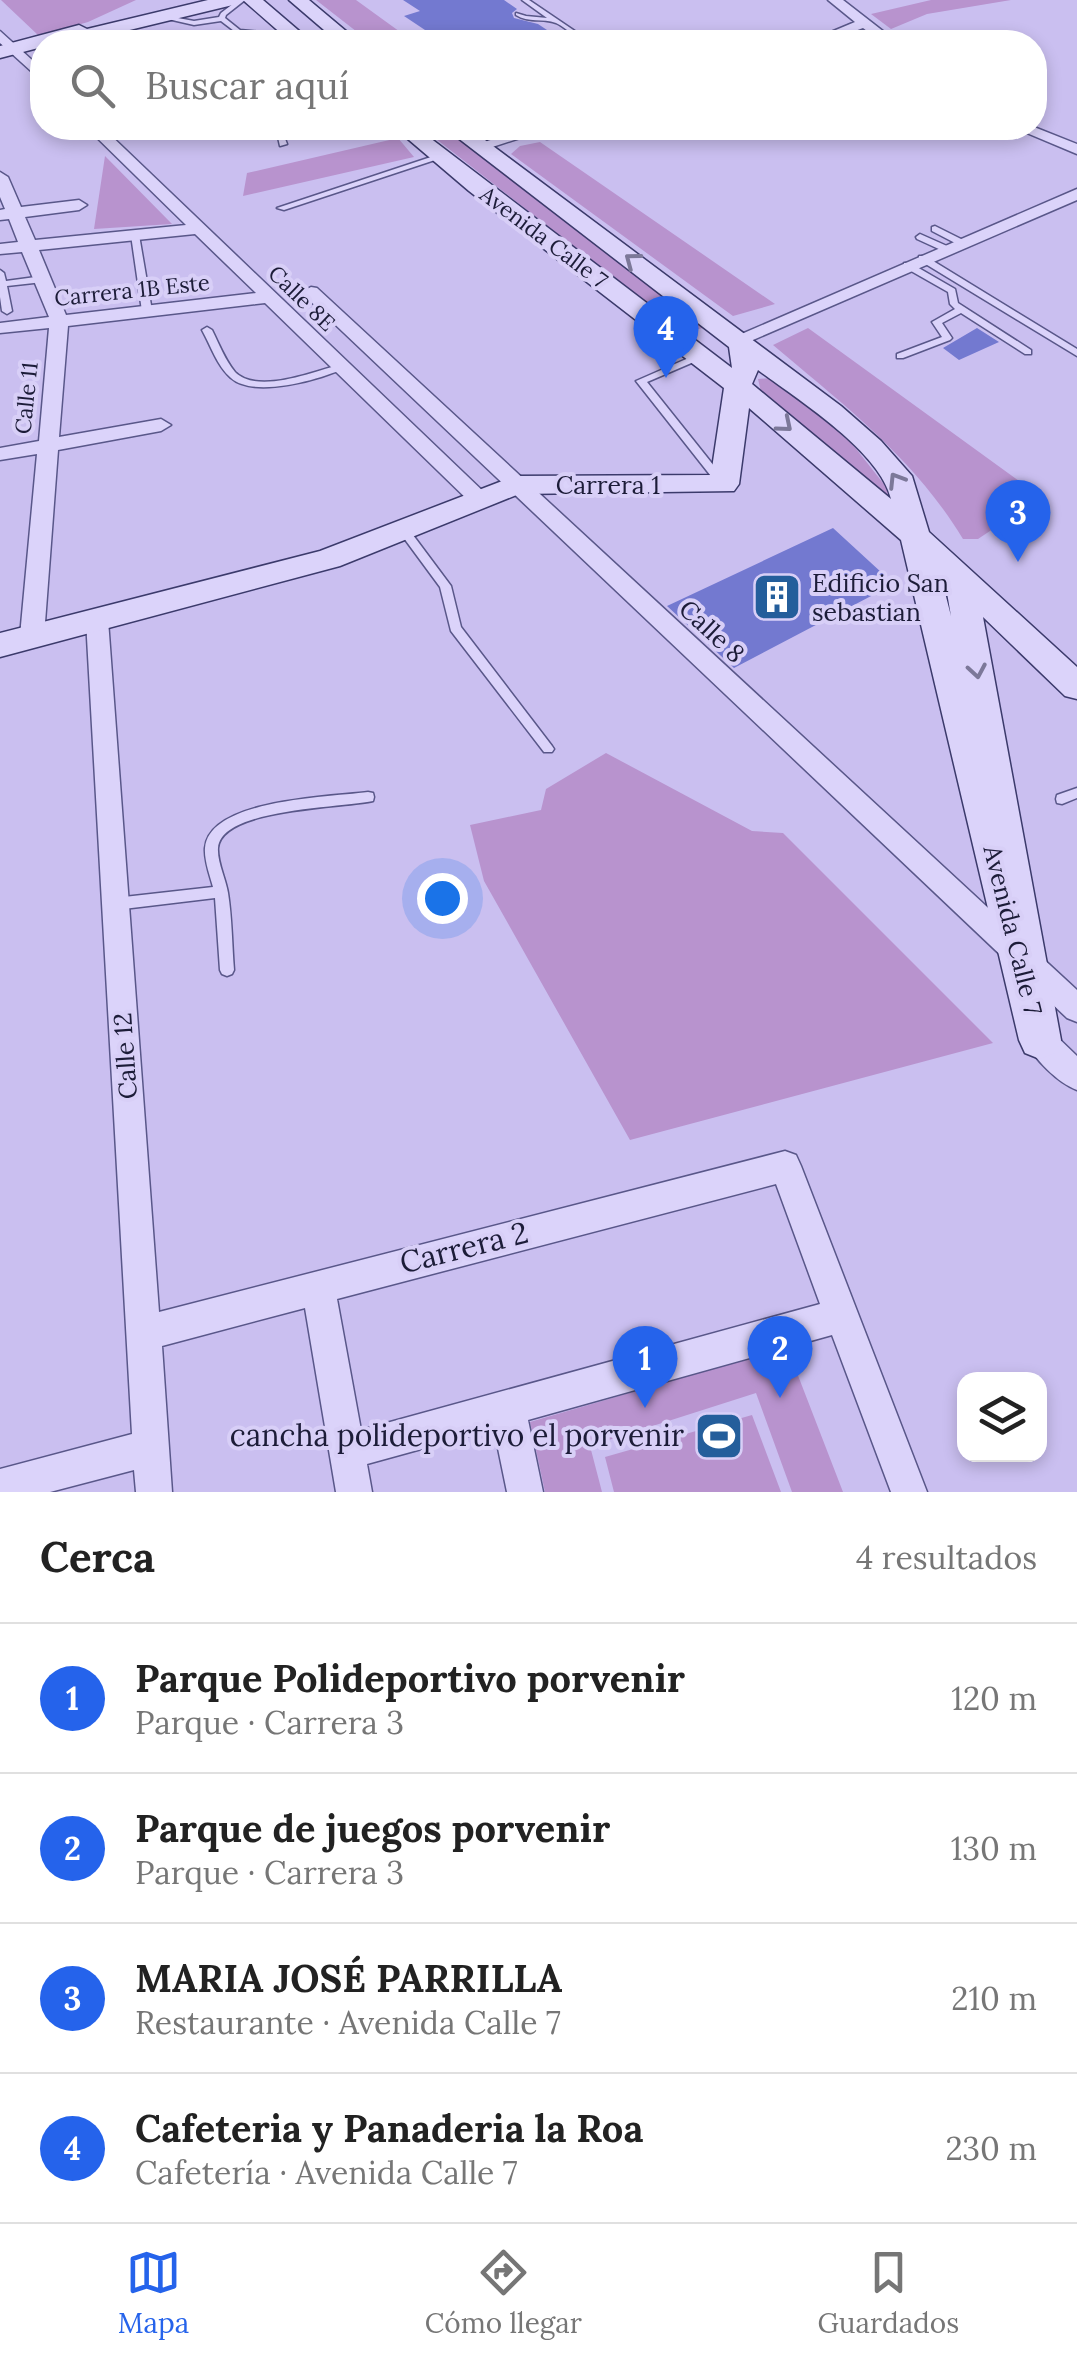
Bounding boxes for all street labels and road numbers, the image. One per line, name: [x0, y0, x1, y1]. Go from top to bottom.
street label: Avenida Calle 7: [474, 179, 613, 294]
street label: Calle 8E: [263, 259, 341, 337]
street label: Carrera 1B Este: [53, 268, 211, 312]
street label: Calle 11: [8, 361, 44, 435]
street label: Carrera 1: [556, 469, 660, 501]
street label: Calle 8: [673, 593, 751, 669]
street label: Avenida Calle 7: [976, 841, 1050, 1018]
street label: Calle 12: [106, 1012, 144, 1100]
street label: Carrera 2: [396, 1213, 532, 1281]

